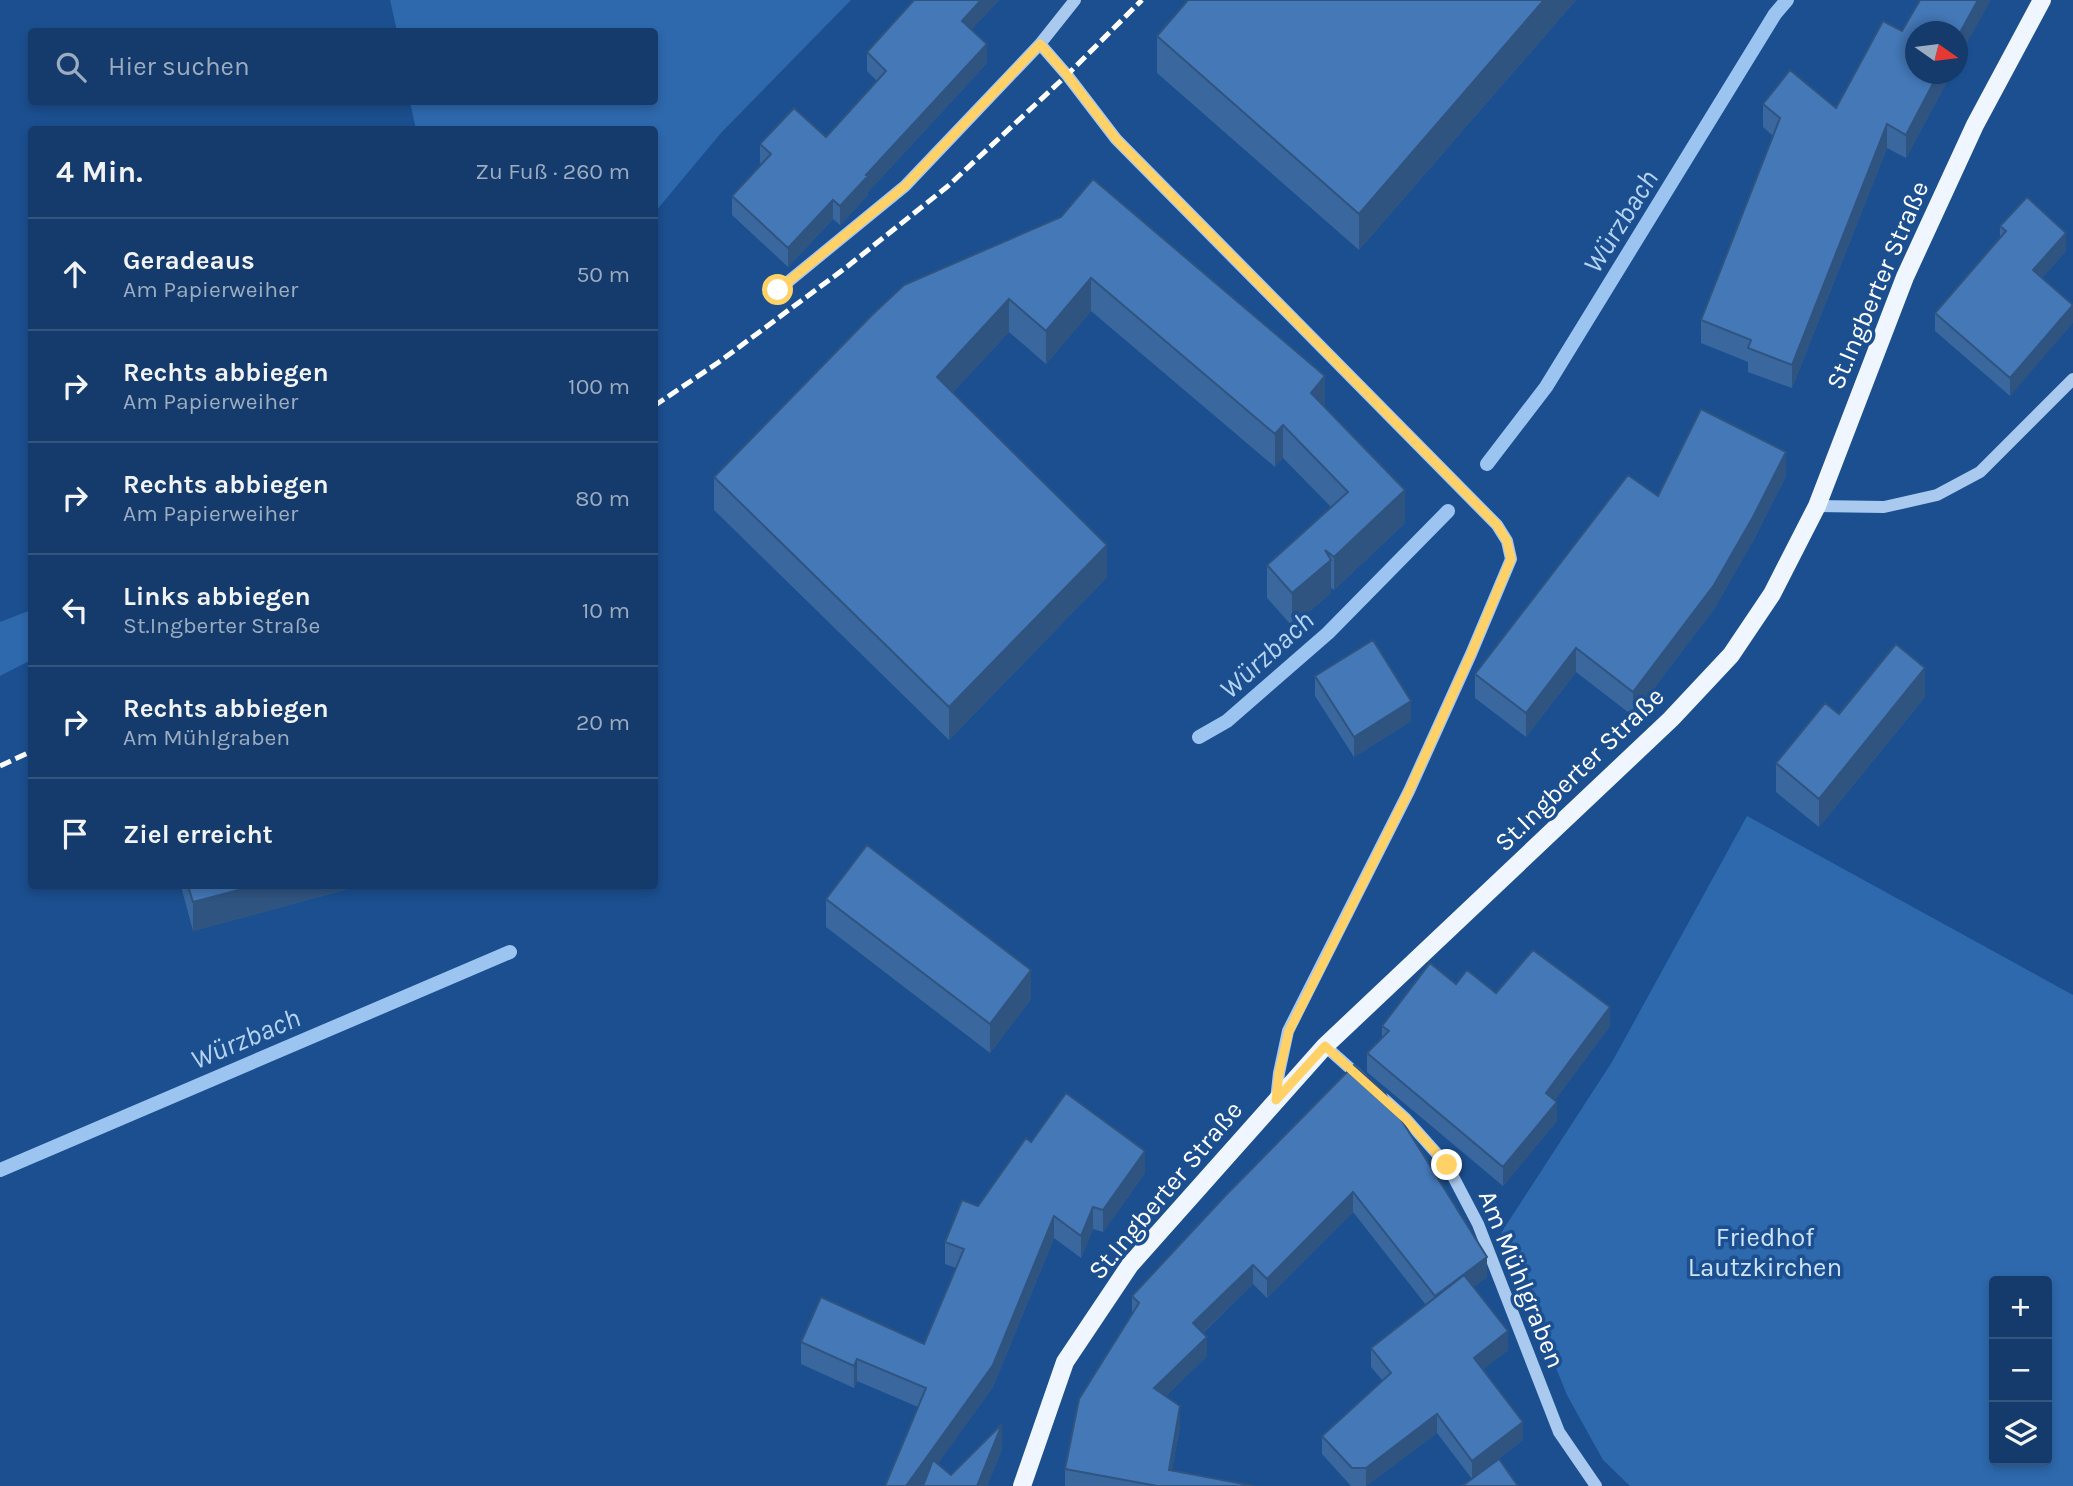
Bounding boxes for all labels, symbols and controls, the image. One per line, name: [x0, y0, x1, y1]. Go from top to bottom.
north arrow: [1905, 21, 1968, 84]
search box: [28, 28, 658, 105]
icon: search: [52, 48, 90, 86]
text: Hier suchen: [108, 51, 250, 82]
text: 4 Min.: [56, 154, 143, 190]
text: Zu Fuß · 260 m: [475, 158, 630, 185]
water label: Würzbach: [1576, 163, 1665, 279]
street label: St.Ingberter Straße: [1820, 176, 1935, 394]
text: Geradeaus: [123, 245, 255, 276]
icon: ahead: [56, 255, 94, 293]
text: 50 m: [576, 261, 630, 288]
route start: [762, 274, 793, 305]
text: Am Papierweiher: [123, 276, 298, 303]
text: Rechts abbiegen: [123, 357, 329, 388]
icon: right: [56, 367, 94, 405]
text: 100 m: [568, 373, 630, 400]
text: Am Papierweiher: [123, 388, 298, 415]
text: Rechts abbiegen: [123, 469, 329, 500]
icon: right: [56, 479, 94, 517]
text: 80 m: [575, 485, 630, 512]
text: Am Papierweiher: [123, 500, 298, 527]
text: Links abbiegen: [123, 581, 311, 612]
icon: left: [56, 591, 94, 629]
text: 10 m: [582, 597, 630, 624]
water label: Würzbach: [1212, 603, 1320, 705]
text: St.Ingberter Straße: [123, 612, 320, 639]
street label: St.Ingberter Straße: [1488, 681, 1670, 858]
text: Rechts abbiegen: [123, 693, 329, 724]
icon: right: [56, 703, 94, 741]
text: 20 m: [576, 709, 630, 736]
text: Am Mühlgraben: [123, 724, 290, 751]
icon: arrive: [56, 815, 94, 853]
text: Ziel erreicht: [123, 819, 273, 850]
water label: Würzbach: [185, 1001, 305, 1076]
street label: St.Ingberter Straße: [1082, 1095, 1249, 1286]
route end: [1431, 1149, 1462, 1180]
street label: Am Mühlgraben: [1472, 1186, 1571, 1373]
park label: Friedhof Lautzkirchen: [1688, 1222, 1842, 1283]
map controls: [1989, 1276, 2052, 1465]
button: +: [1989, 1276, 2052, 1339]
button: −: [1989, 1339, 2052, 1402]
button: layers: [1989, 1402, 2052, 1465]

